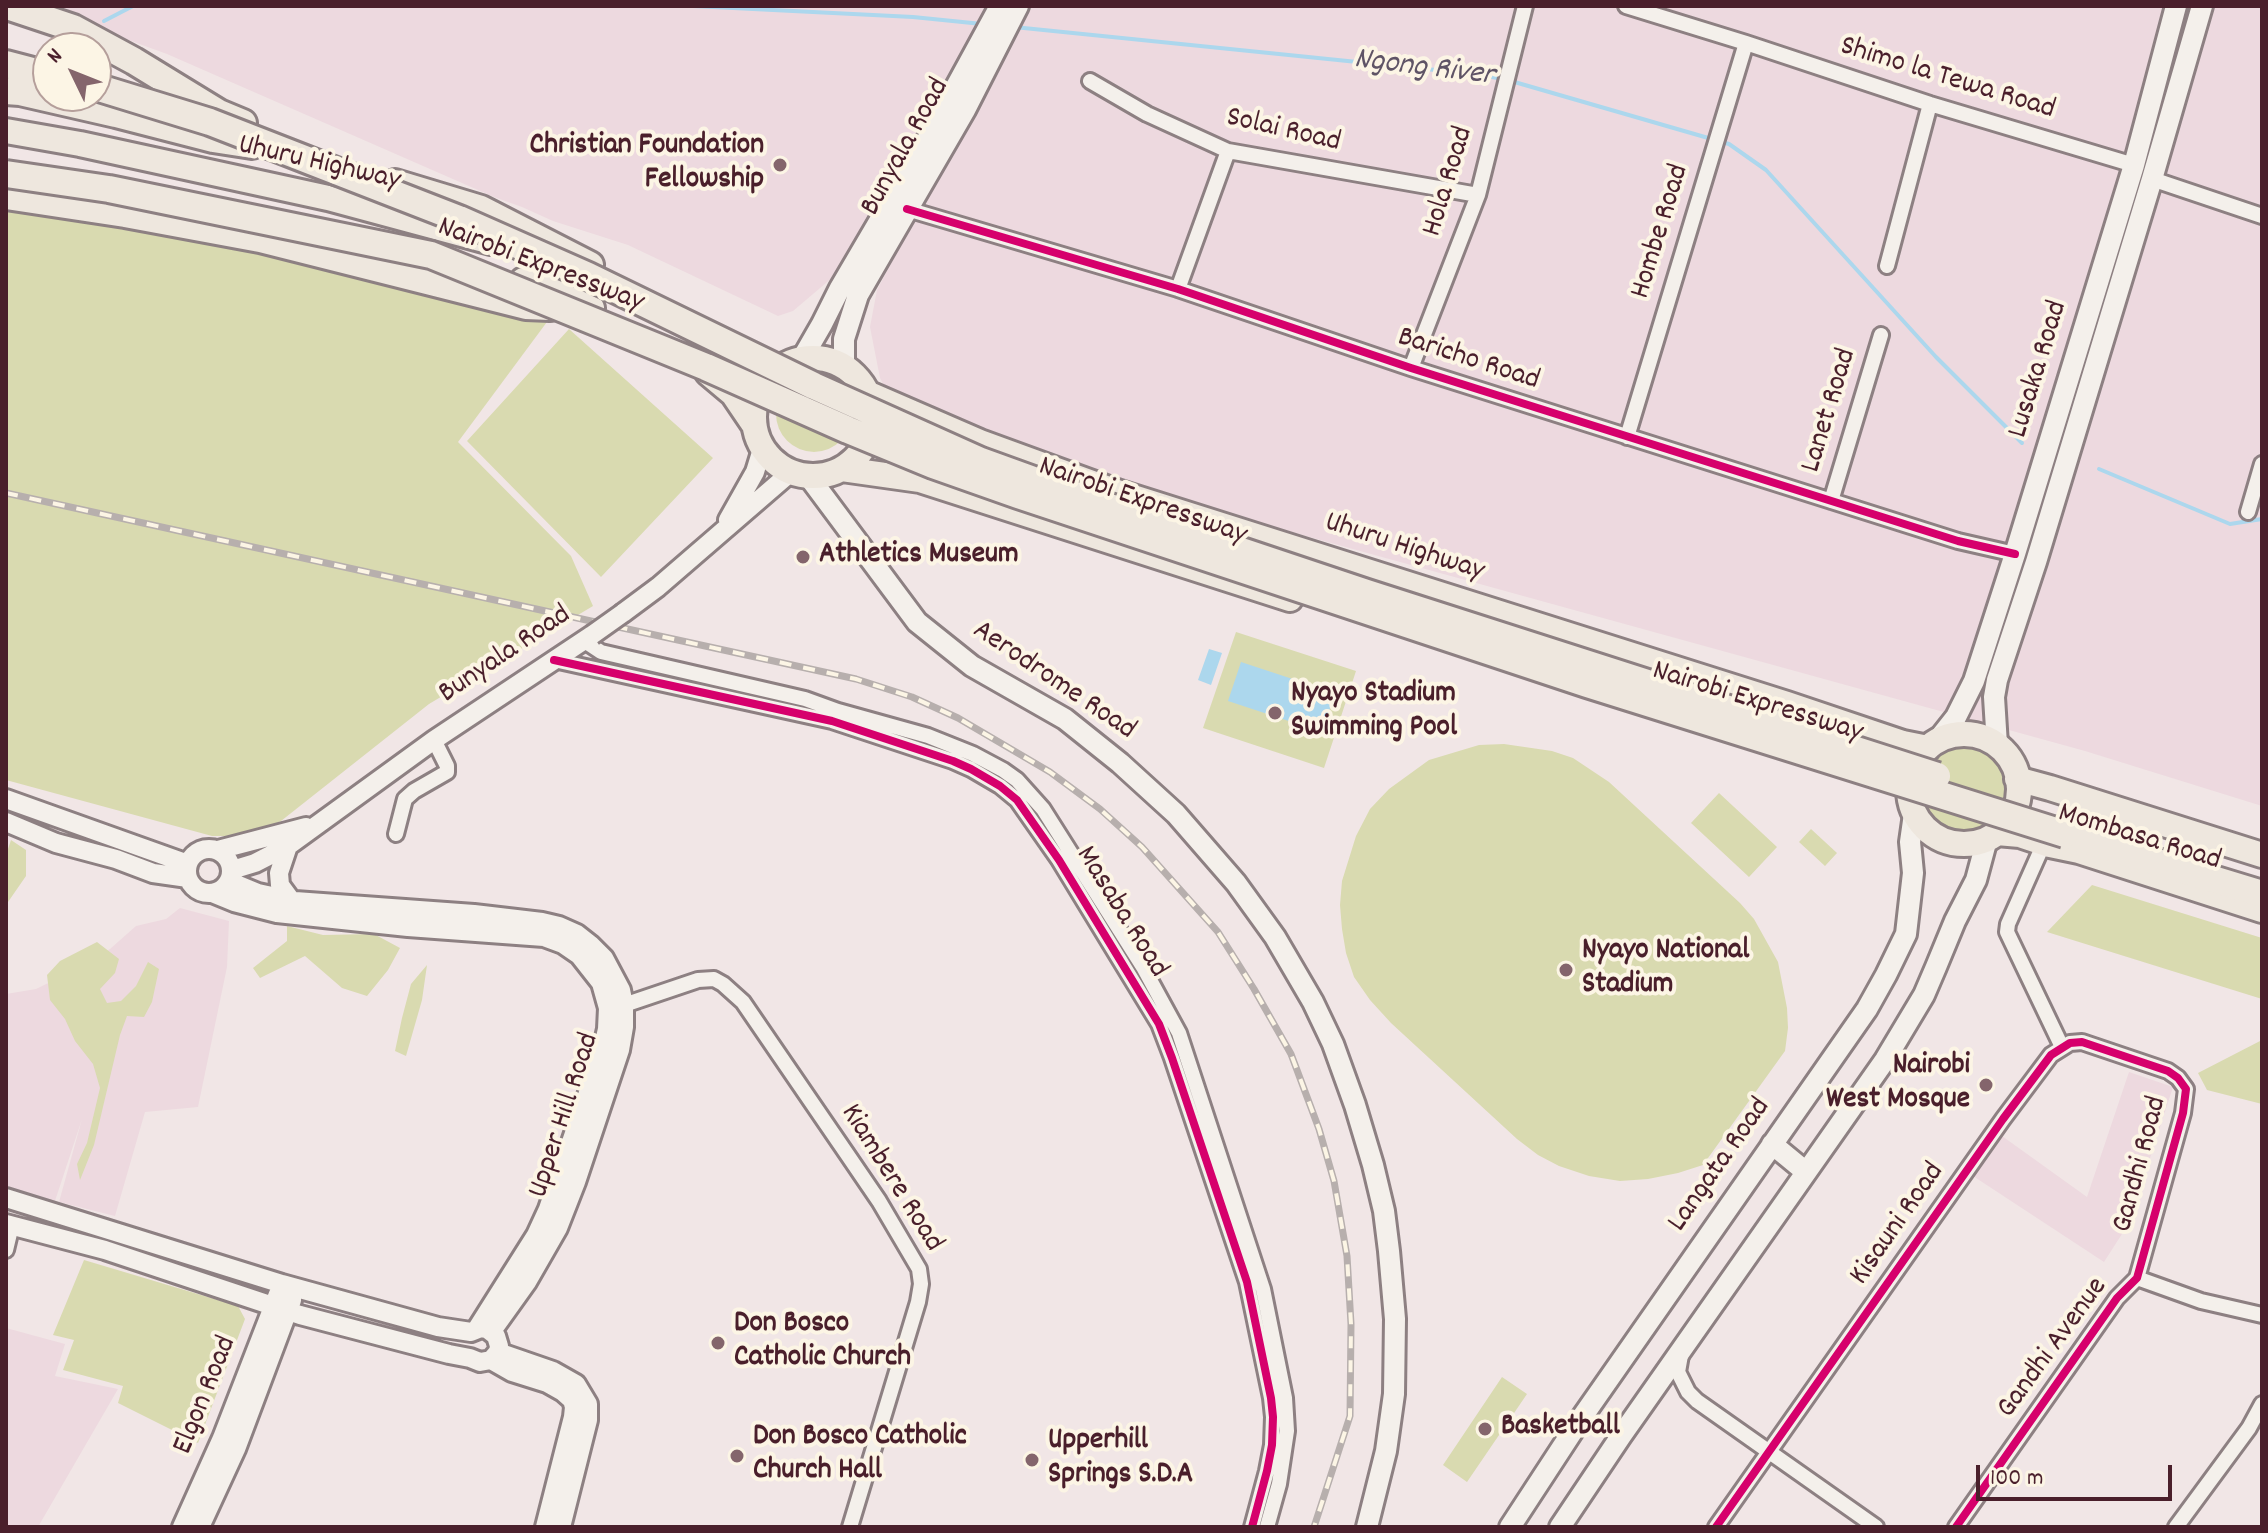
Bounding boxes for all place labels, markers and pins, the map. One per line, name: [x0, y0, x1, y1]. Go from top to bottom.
place label: Christian Foundation Fellowship: [529, 130, 764, 200]
marker: Christian Foundation Fellowship: [771, 156, 789, 174]
place label: Athletics Museum: [819, 539, 1019, 575]
marker: Athletics Museum: [794, 548, 812, 566]
place label: Nyayo Stadium Swimming Pool: [1291, 678, 1457, 748]
marker: Nyayo Stadium Swimming Pool: [1266, 704, 1284, 722]
place label: Nyayo National Stadium: [1582, 935, 1749, 1006]
marker: Nyayo National Stadium: [1557, 961, 1575, 979]
place label: Nairobi West Mosque: [1826, 1050, 1970, 1120]
marker: Nairobi West Mosque: [1977, 1076, 1995, 1094]
place label: Don Bosco Catholic Church: [734, 1308, 911, 1378]
marker: Don Bosco Catholic Church: [709, 1334, 727, 1352]
place label: Basketball: [1501, 1411, 1620, 1447]
marker: Basketball: [1476, 1420, 1494, 1438]
place label: Don Bosco Catholic Church Hall: [753, 1421, 967, 1492]
place label: Upperhill Springs S.D.A: [1048, 1425, 1193, 1496]
marker: Don Bosco Catholic Church Hall: [728, 1447, 746, 1465]
marker: Upperhill Springs S.D.A: [1023, 1451, 1041, 1469]

